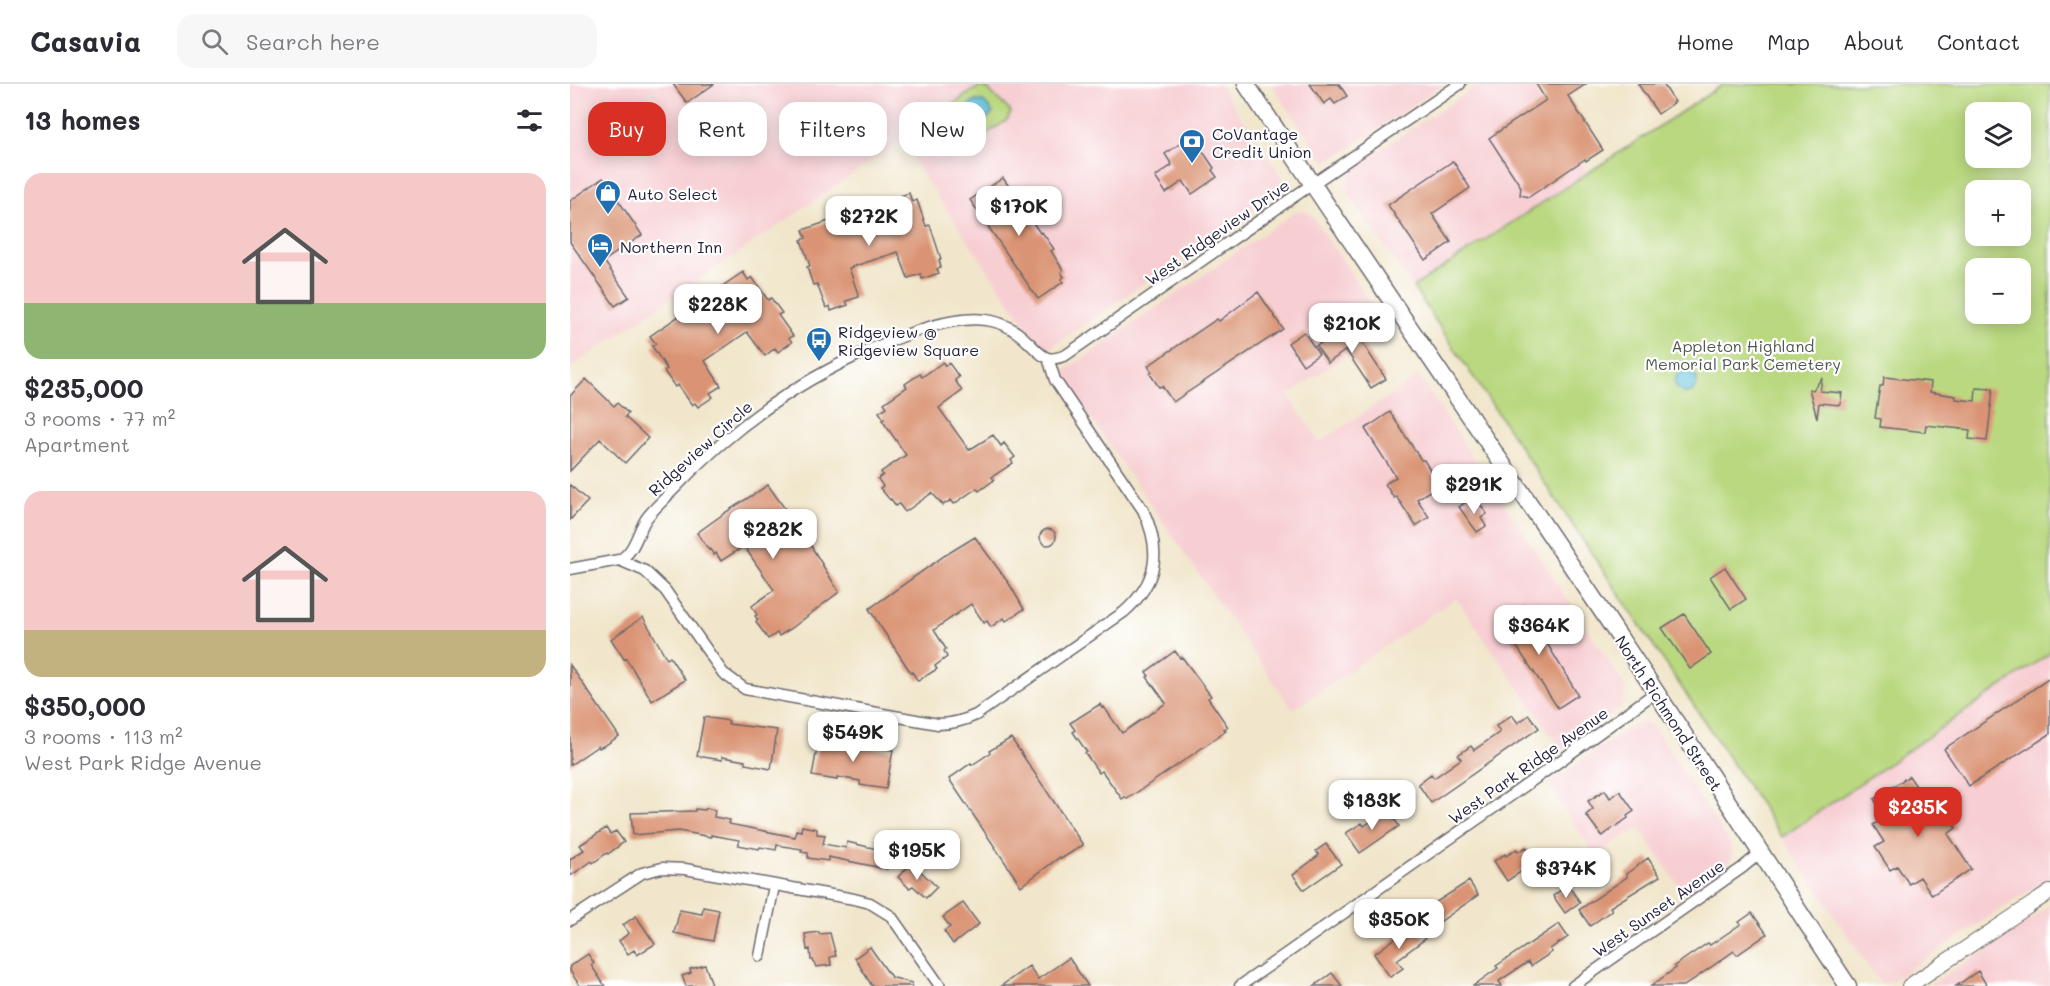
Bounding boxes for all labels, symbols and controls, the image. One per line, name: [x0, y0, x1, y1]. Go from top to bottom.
search box: [177, 14, 597, 68]
text: Casavia: [30, 23, 141, 59]
icon: search: [198, 25, 231, 58]
text: Search here: [246, 27, 380, 56]
text: Home: [1677, 28, 1734, 55]
text: Map: [1767, 28, 1810, 55]
text: About: [1843, 28, 1904, 55]
text: Contact: [1937, 28, 2020, 55]
chip: Buy: [588, 102, 666, 156]
chip: Rent: [678, 102, 767, 156]
chip: Filters: [779, 102, 887, 156]
chip: New: [899, 102, 986, 156]
map controls: [1965, 102, 2031, 324]
button: layers: [1965, 102, 2031, 168]
text: 13 homes: [24, 103, 141, 137]
icon: filters: [513, 104, 546, 137]
place label: CoVantage Credit Union: [1212, 123, 1311, 162]
bank icon: CoVantage Credit Union: [1177, 127, 1207, 165]
street label: West Ridgeview Drive: [1141, 174, 1293, 290]
shop icon: Auto Select: [593, 178, 623, 216]
button: +: [1965, 180, 2031, 246]
place label: Auto Select: [627, 183, 718, 204]
pin: $170K: [977, 186, 1061, 237]
text: $170K: [990, 192, 1048, 218]
pin: $272K: [827, 196, 911, 247]
text: $272K: [839, 202, 899, 228]
icon: home: [231, 212, 339, 320]
hotel icon: Northern Inn: [585, 231, 615, 269]
place label: Northern Inn: [620, 236, 722, 257]
button: −: [1965, 258, 2031, 324]
pin: $228K: [676, 284, 760, 335]
text: $228K: [688, 290, 748, 316]
pin: $210K: [1310, 303, 1394, 354]
text: $210K: [1323, 309, 1381, 335]
place label: Ridgeview @ Ridgeview Square: [838, 321, 979, 360]
bus stop icon: Ridgeview @ Ridgeview Square: [804, 325, 834, 363]
park label: Appleton Highland Memorial Park Cemetery: [1645, 335, 1841, 374]
text: $235,000: [24, 371, 144, 405]
street label: Ridgeview Circle: [644, 396, 756, 500]
text: 3 rooms · 77 m²: [24, 405, 175, 431]
text: Apartment: [24, 431, 130, 457]
pin: $291K: [1432, 464, 1516, 515]
text: $291K: [1445, 470, 1503, 496]
pin: $282K: [731, 509, 815, 560]
text: $282K: [743, 515, 803, 541]
icon: home: [231, 530, 339, 638]
pin: $364K: [1497, 605, 1581, 656]
text: $364K: [1508, 611, 1570, 637]
street label: North Richmond Street: [1611, 631, 1727, 795]
text: $350,000: [24, 689, 146, 723]
street label: West Park Ridge Avenue: [1444, 702, 1612, 828]
pin: $549K: [811, 712, 895, 763]
text: $549K: [822, 718, 884, 744]
text: 3 rooms · 113 m²: [24, 723, 183, 749]
text: West Park Ridge Avenue: [24, 749, 262, 775]
pin: $183K: [1330, 780, 1414, 831]
text: $183K: [1343, 786, 1401, 812]
pin: $235K: [1876, 787, 1960, 838]
text: $235K: [1888, 793, 1948, 819]
pin: $195K: [875, 830, 959, 881]
text: $195K: [888, 836, 946, 862]
pin: $374K: [1524, 848, 1608, 899]
text: $374K: [1535, 854, 1597, 880]
street label: West Sunset Avenue: [1588, 855, 1728, 961]
pin: $350K: [1357, 899, 1441, 950]
text: $350K: [1368, 905, 1430, 931]

